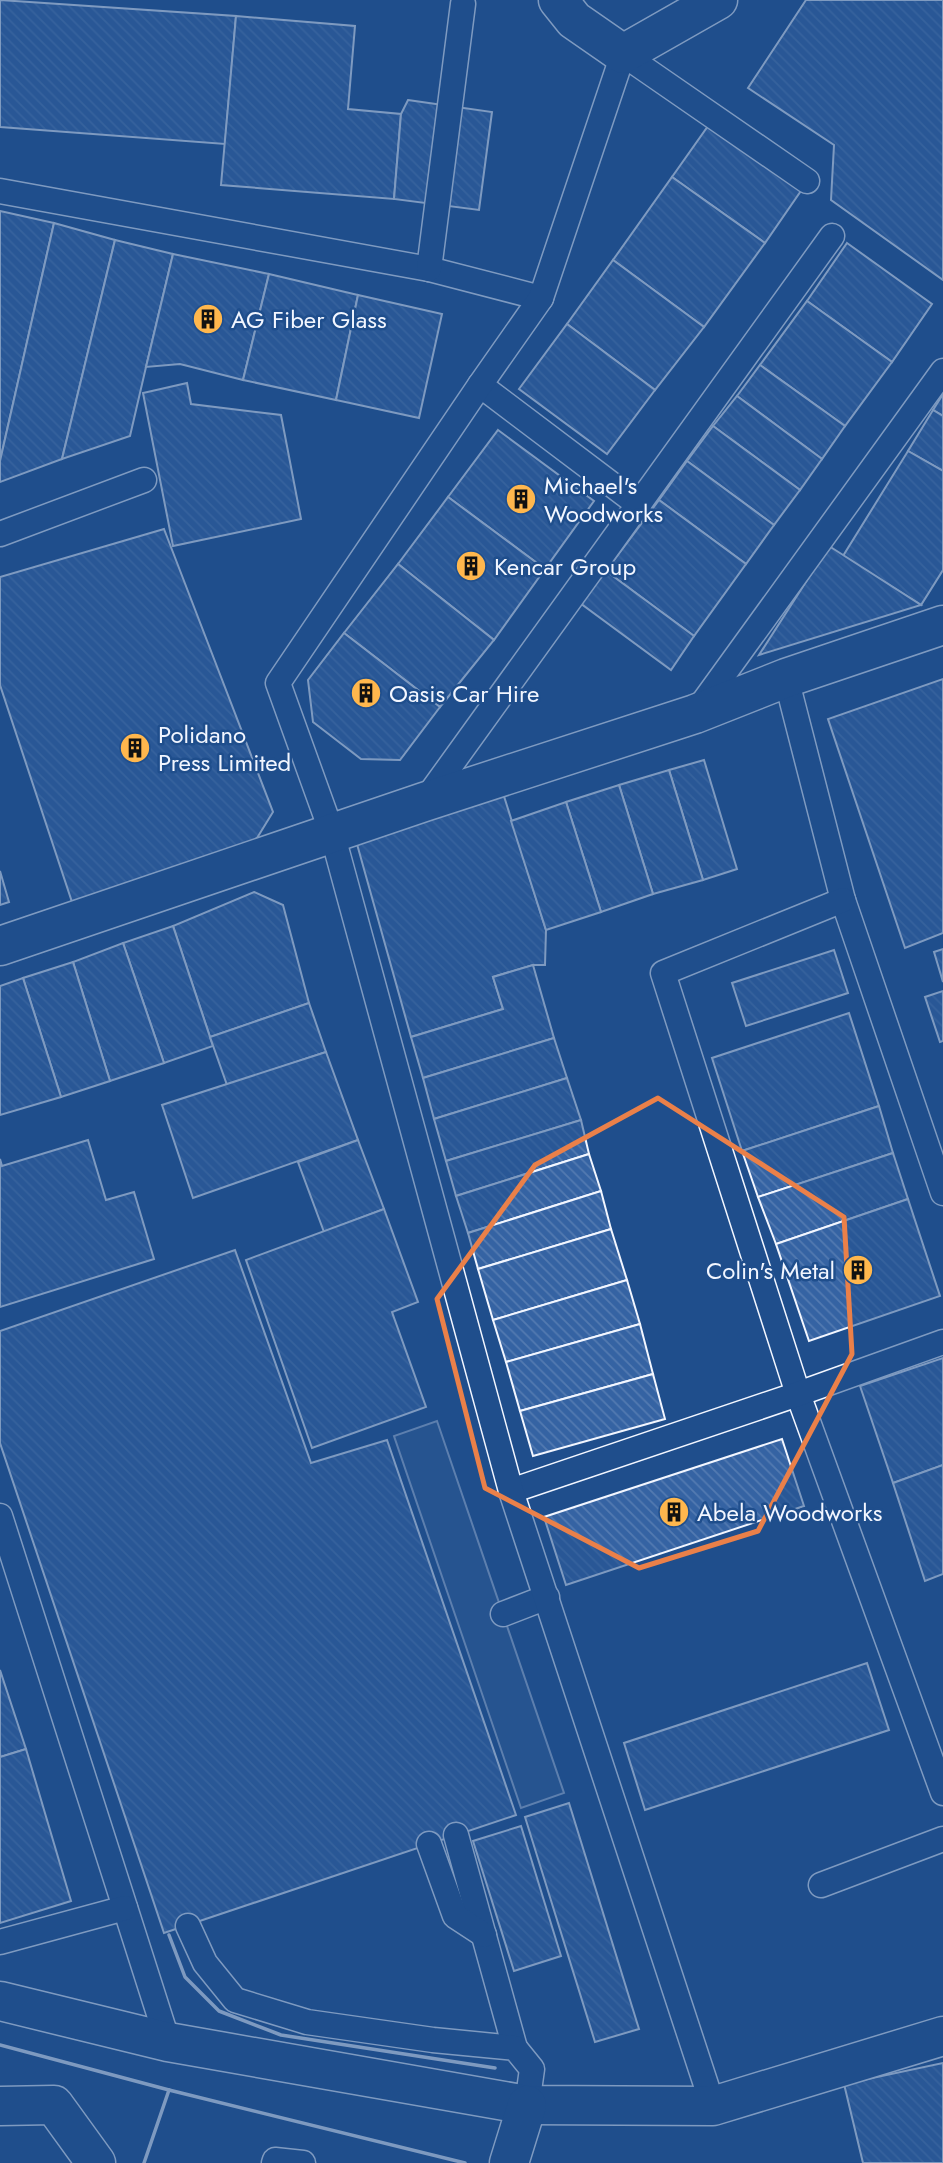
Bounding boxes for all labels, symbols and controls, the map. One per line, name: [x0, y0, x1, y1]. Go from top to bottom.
building icon: AG Fiber Glass: [191, 302, 225, 336]
place label: AG Fiber Glass: [231, 302, 387, 337]
place label: Michael's Woodworks: [544, 468, 663, 531]
building icon: Michael's Woodworks: [504, 482, 538, 516]
building icon: Kencar Group: [454, 549, 488, 583]
place label: Kencar Group: [494, 549, 636, 584]
building icon: Oasis Car Hire: [349, 676, 383, 710]
place label: Oasis Car Hire: [389, 676, 539, 711]
place label: Polidano Press Limited: [158, 717, 291, 780]
building icon: Polidano Press Limited: [118, 731, 152, 765]
place label: Colin's Metal: [706, 1253, 835, 1288]
building icon: Colin's Metal: [841, 1253, 875, 1287]
building icon: Abela Woodworks: [657, 1495, 691, 1529]
place label: Abela Woodworks: [697, 1495, 882, 1530]

